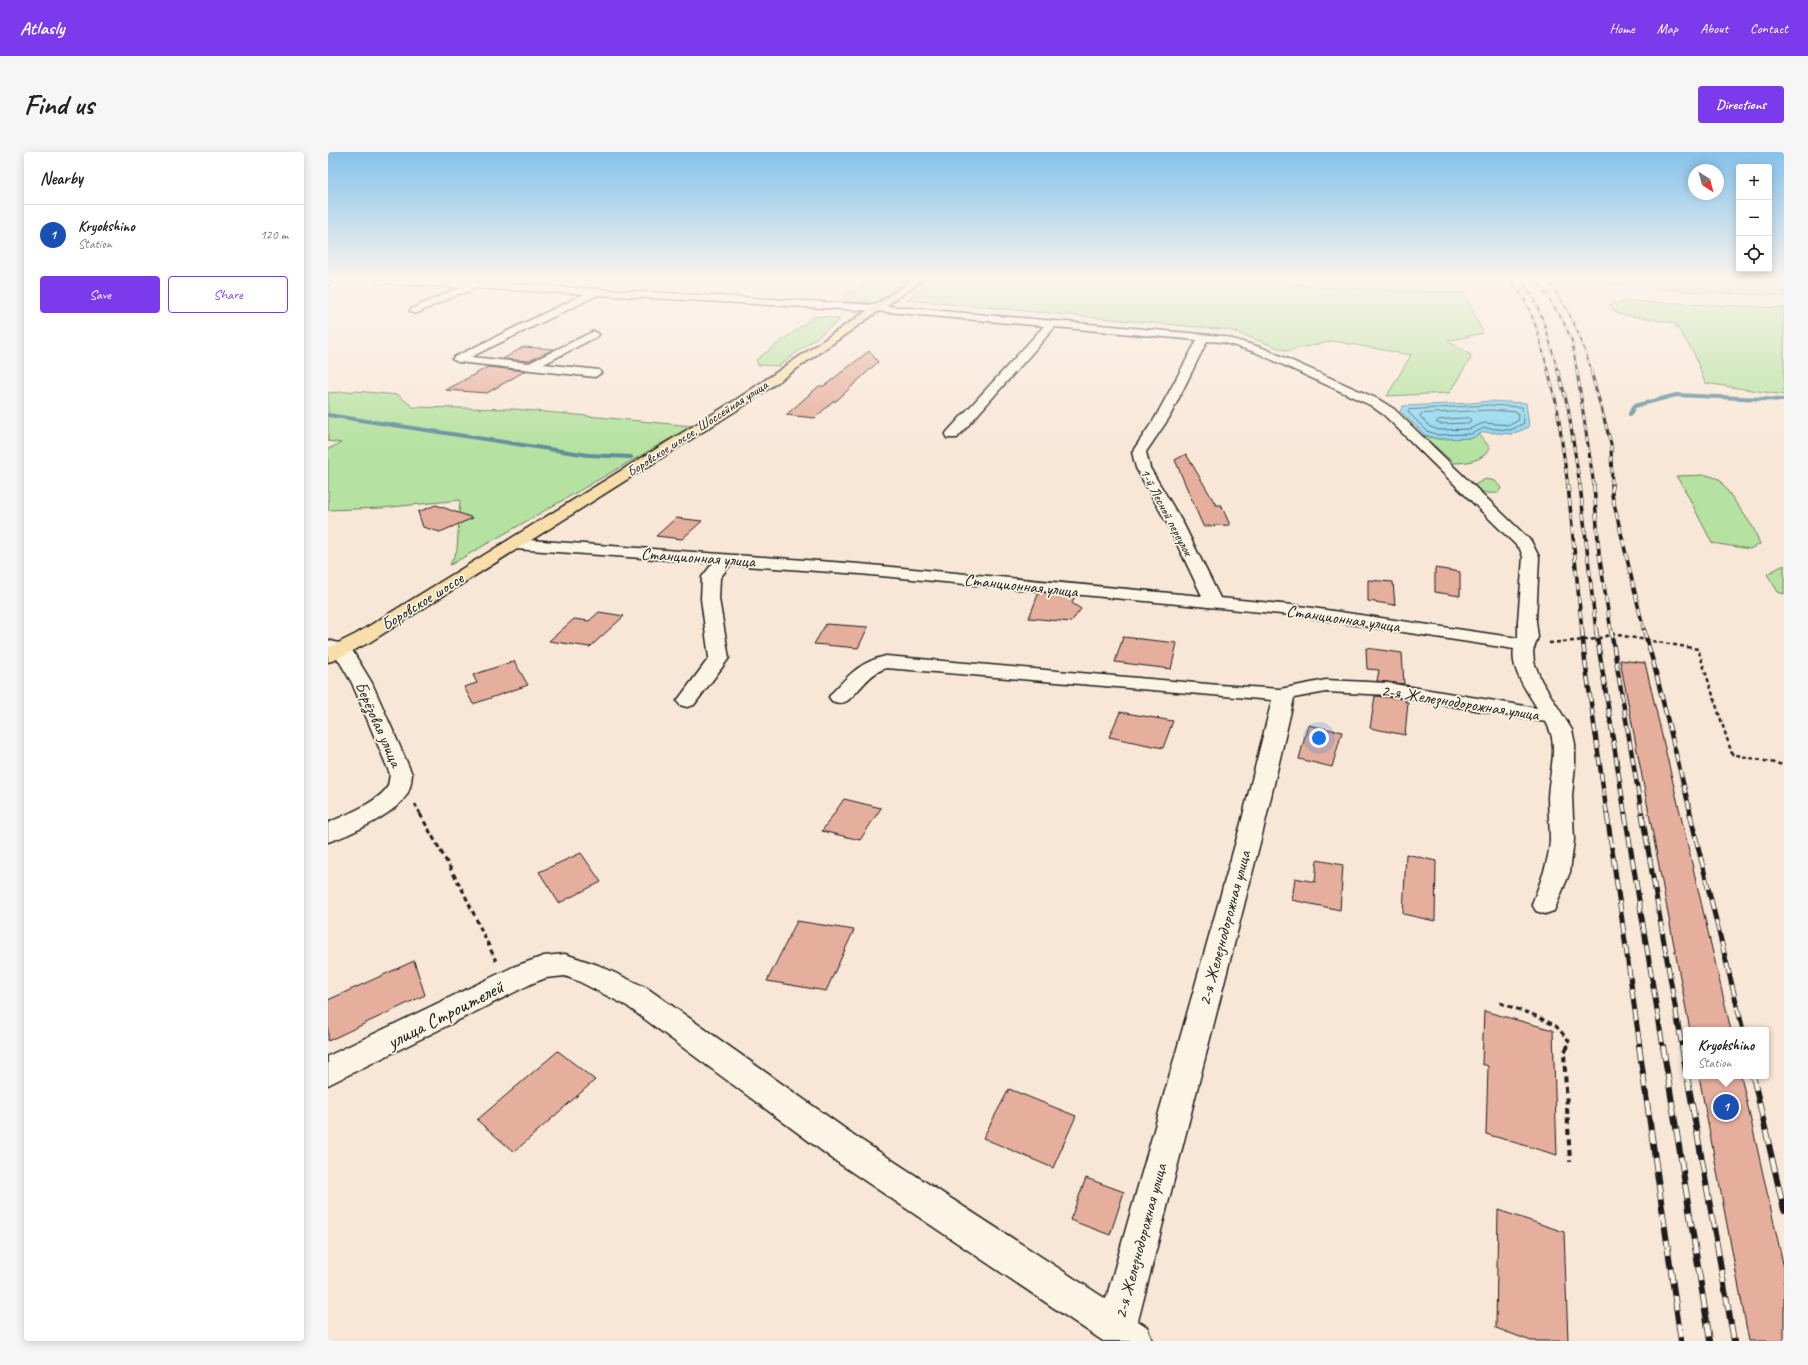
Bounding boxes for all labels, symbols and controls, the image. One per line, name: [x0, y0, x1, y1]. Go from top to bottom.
text: Atlasly: [20, 16, 64, 40]
text: Home: [1609, 20, 1635, 37]
text: Map: [1657, 20, 1678, 37]
text: About: [1700, 20, 1728, 37]
text: Contact: [1750, 20, 1788, 37]
button: Directions: [1698, 86, 1784, 123]
text: Find us: [24, 87, 94, 122]
north arrow: [1688, 164, 1724, 200]
map controls: [1736, 164, 1772, 272]
button: +: [1736, 164, 1772, 200]
text: Nearby: [40, 168, 83, 189]
button: −: [1736, 200, 1772, 236]
text: Kryokshino: [78, 217, 135, 236]
text: 1: [50, 227, 56, 243]
text: 120 m: [260, 227, 288, 243]
text: Station: [78, 236, 112, 252]
button: locate: [1736, 236, 1772, 272]
button: Save: [40, 276, 160, 313]
button: Share: [168, 276, 288, 313]
street label: Боровское шоссе, Шоссейная улица: [624, 376, 772, 480]
street label: 1-й Лесной переулок: [1136, 466, 1198, 560]
street label: Станционная улица: [640, 543, 757, 572]
street label: Боровское шоссе: [377, 567, 469, 635]
street label: Станционная улица: [963, 569, 1080, 602]
street label: Станционная улица: [1285, 600, 1402, 637]
street label: Берёзовая улица: [350, 678, 407, 772]
street label: 2-я Железнодорожная улица: [1379, 680, 1541, 726]
your location: [1309, 728, 1329, 748]
street label: 2-я Железнодорожная улица: [1194, 847, 1257, 1008]
street label: улица Строителей: [382, 974, 509, 1055]
popup: [1683, 1027, 1769, 1079]
text: Kryokshino: [1698, 1036, 1754, 1055]
text: Station: [1698, 1055, 1731, 1071]
pin: 1: [1713, 1092, 1739, 1122]
street label: 2-я Железнодорожная улица: [1110, 1160, 1173, 1321]

